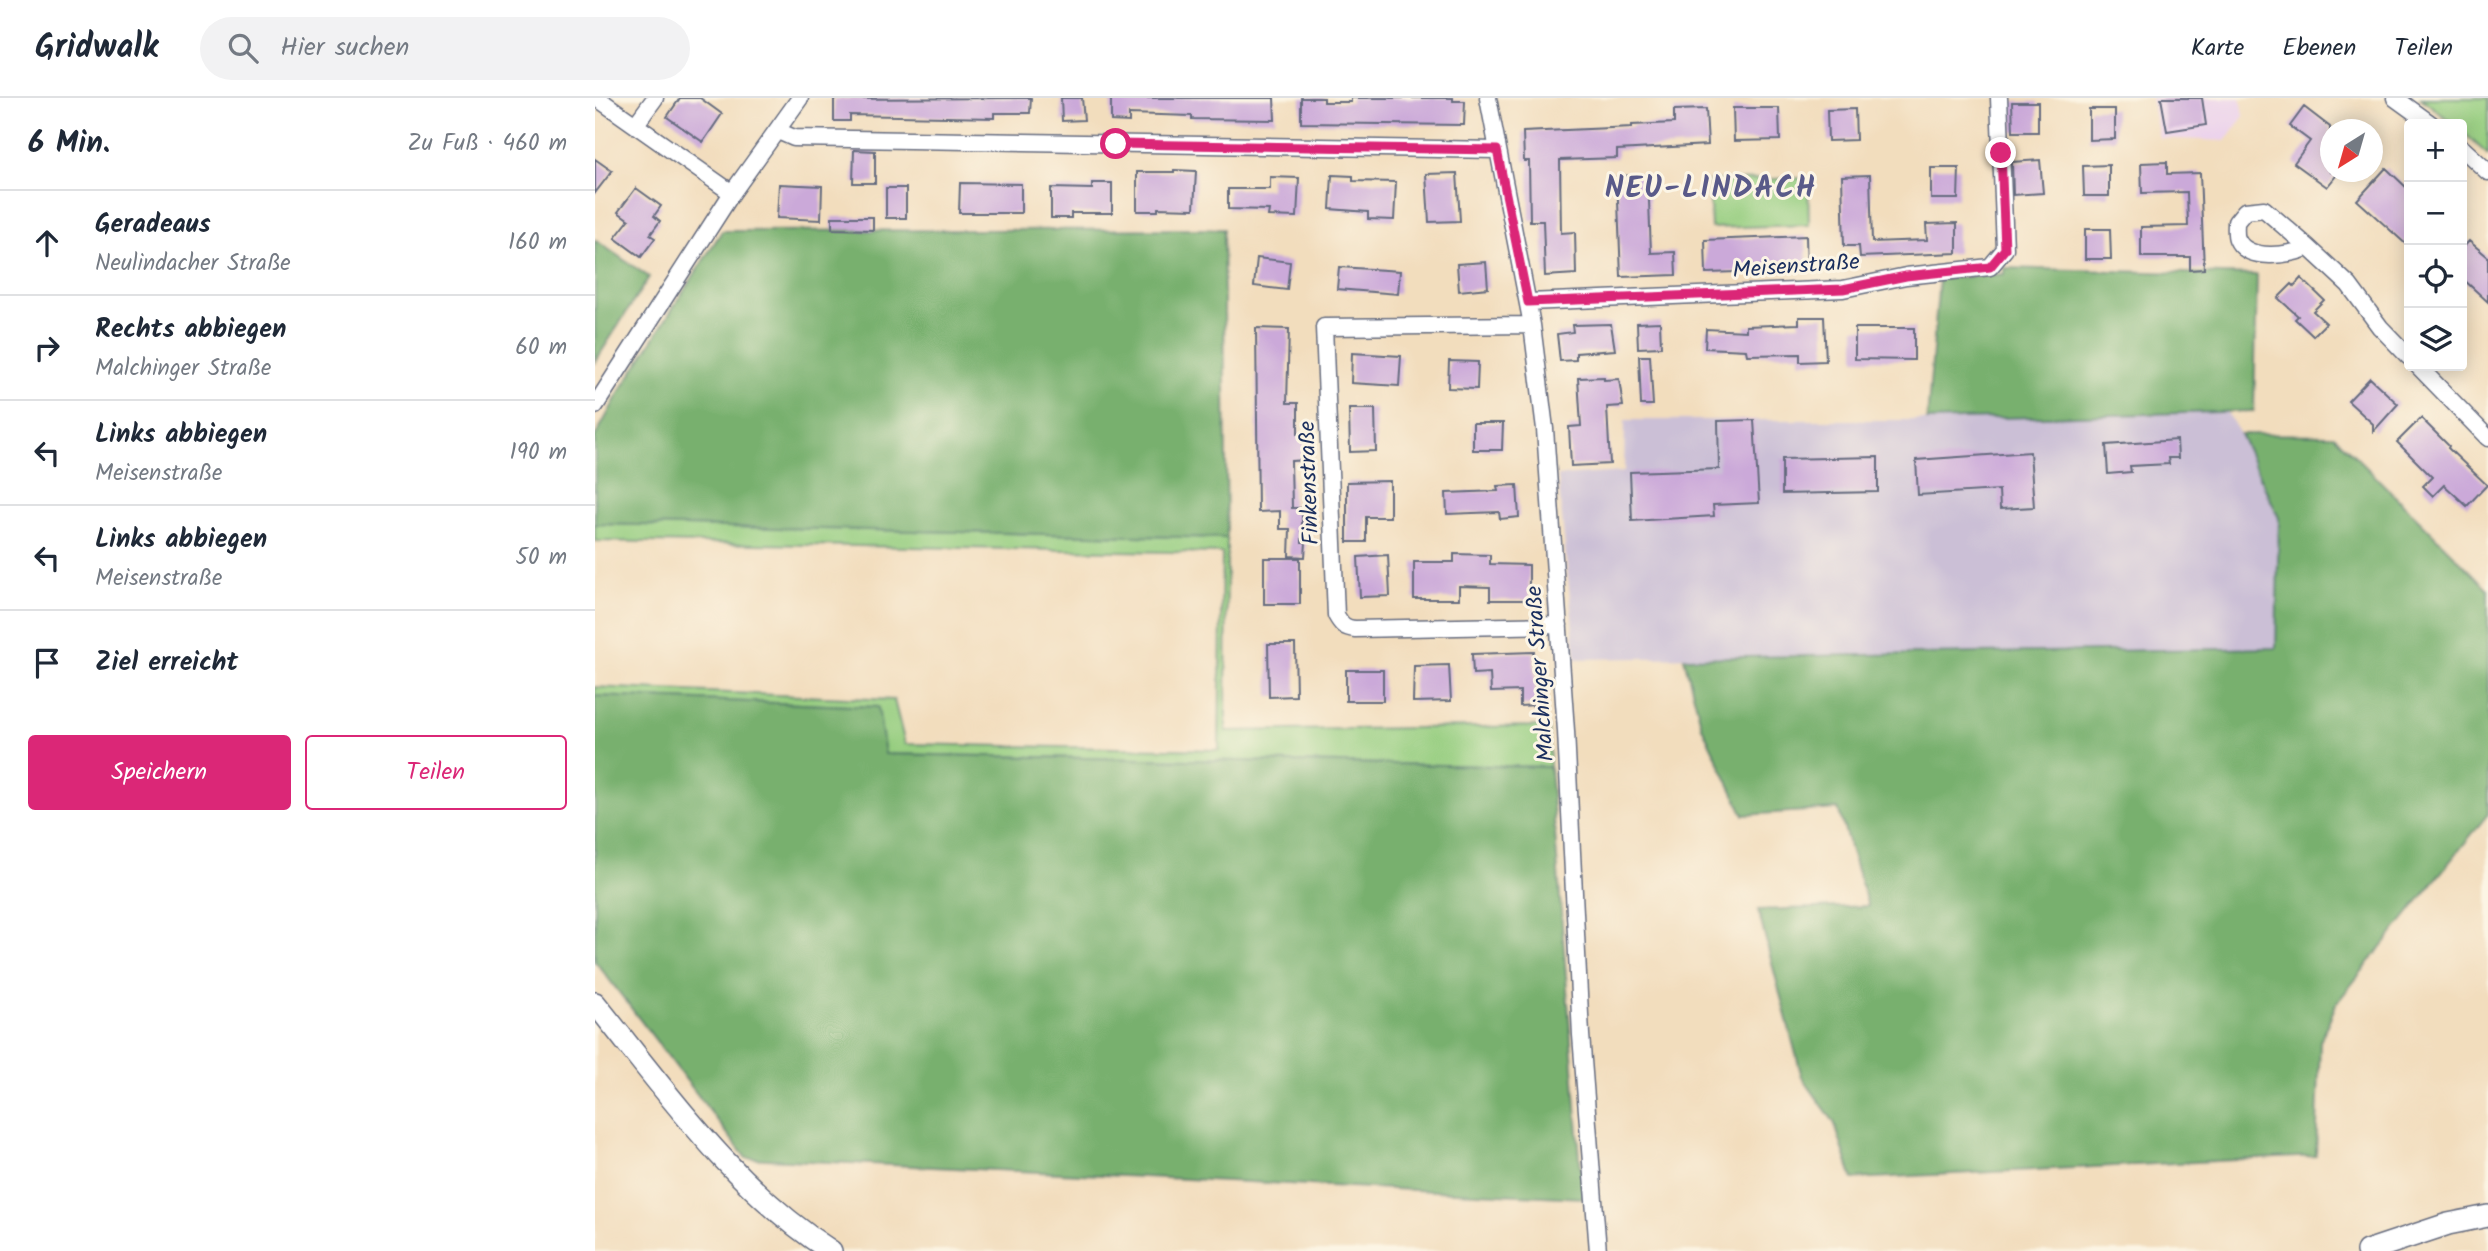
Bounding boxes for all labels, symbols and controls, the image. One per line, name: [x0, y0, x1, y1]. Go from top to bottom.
search box: [200, 17, 690, 80]
text: Gridwalk: [35, 22, 158, 75]
text: Hier suchen: [280, 27, 409, 69]
icon: search: [224, 29, 262, 67]
text: Karte: [2191, 29, 2244, 68]
text: Ebenen: [2282, 29, 2356, 68]
text: Teilen: [2394, 29, 2453, 68]
north arrow: [2320, 119, 2383, 182]
map controls: [2404, 119, 2467, 371]
button: +: [2404, 119, 2467, 182]
text: 6 Min.: [28, 120, 110, 168]
text: Zu Fuß · 460 m: [408, 126, 567, 162]
route start: [1100, 128, 1131, 159]
route end: [1985, 137, 2016, 168]
district label: NEU-LINDACH: [1605, 165, 1817, 213]
button: −: [2404, 182, 2467, 245]
text: Geradeaus: [95, 204, 211, 246]
icon: ahead: [28, 224, 66, 262]
text: 160 m: [508, 225, 567, 261]
street label: Meisenstraße: [1731, 245, 1861, 289]
button: locate: [2404, 245, 2467, 308]
text: Neulindacher Straße: [95, 246, 291, 282]
button: layers: [2404, 308, 2467, 371]
text: Rechts abbiegen: [95, 309, 286, 351]
icon: right: [28, 329, 66, 367]
text: 60 m: [515, 330, 567, 366]
text: Malchinger Straße: [95, 351, 271, 387]
text: Links abbiegen: [95, 414, 267, 456]
street label: Finkenstraße: [1290, 420, 1330, 546]
icon: left: [28, 434, 66, 472]
text: 190 m: [510, 435, 567, 471]
text: Meisenstraße: [95, 456, 222, 492]
text: Links abbiegen: [95, 519, 267, 561]
icon: left: [28, 539, 66, 577]
text: 50 m: [516, 540, 567, 576]
text: Meisenstraße: [95, 561, 222, 597]
street label: Malchinger Straße: [1517, 585, 1565, 763]
text: Ziel erreicht: [95, 642, 238, 684]
icon: arrive: [28, 644, 66, 682]
button: Speichern: [28, 735, 291, 810]
button: Teilen: [305, 735, 567, 810]

